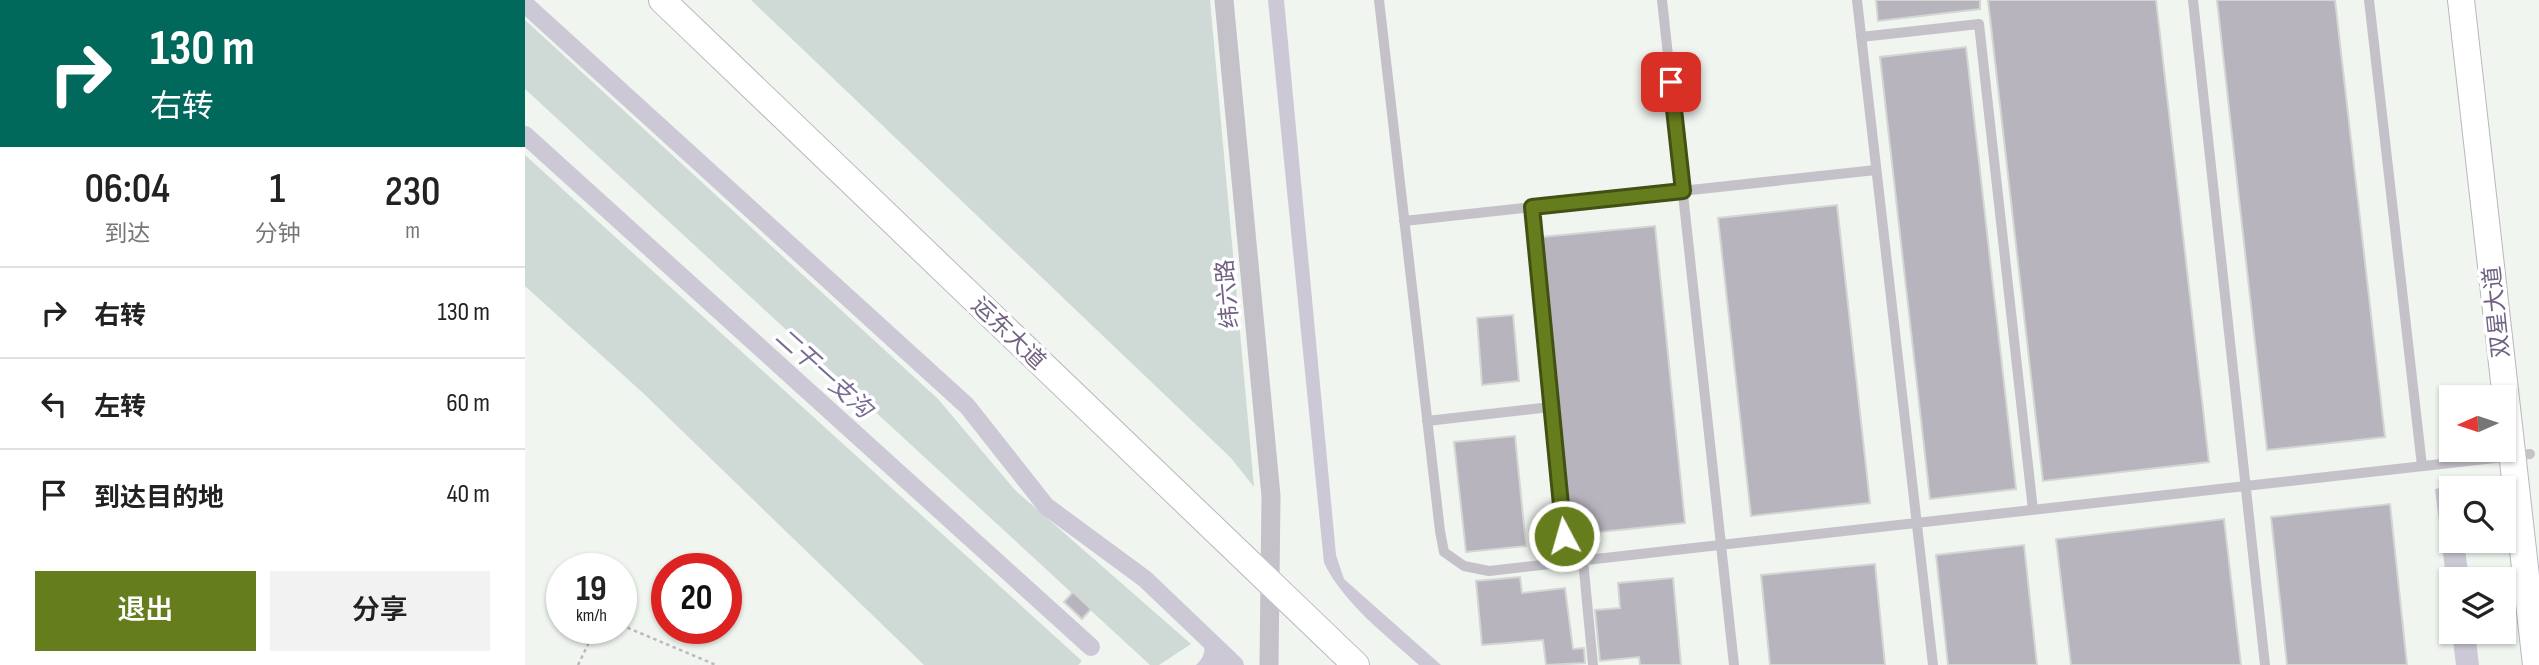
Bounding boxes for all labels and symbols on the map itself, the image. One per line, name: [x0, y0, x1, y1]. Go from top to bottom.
pin: [1641, 52, 1701, 112]
street label: 纬六路: [1211, 258, 1245, 330]
street label: 双星大道: [2478, 265, 2516, 359]
street label: 运东大道: [965, 292, 1051, 376]
water label: 二干一支沟: [769, 322, 880, 426]
north arrow: [2439, 385, 2517, 462]
position arrow: [1527, 499, 1601, 573]
speed limit sign: 20: [651, 553, 742, 644]

